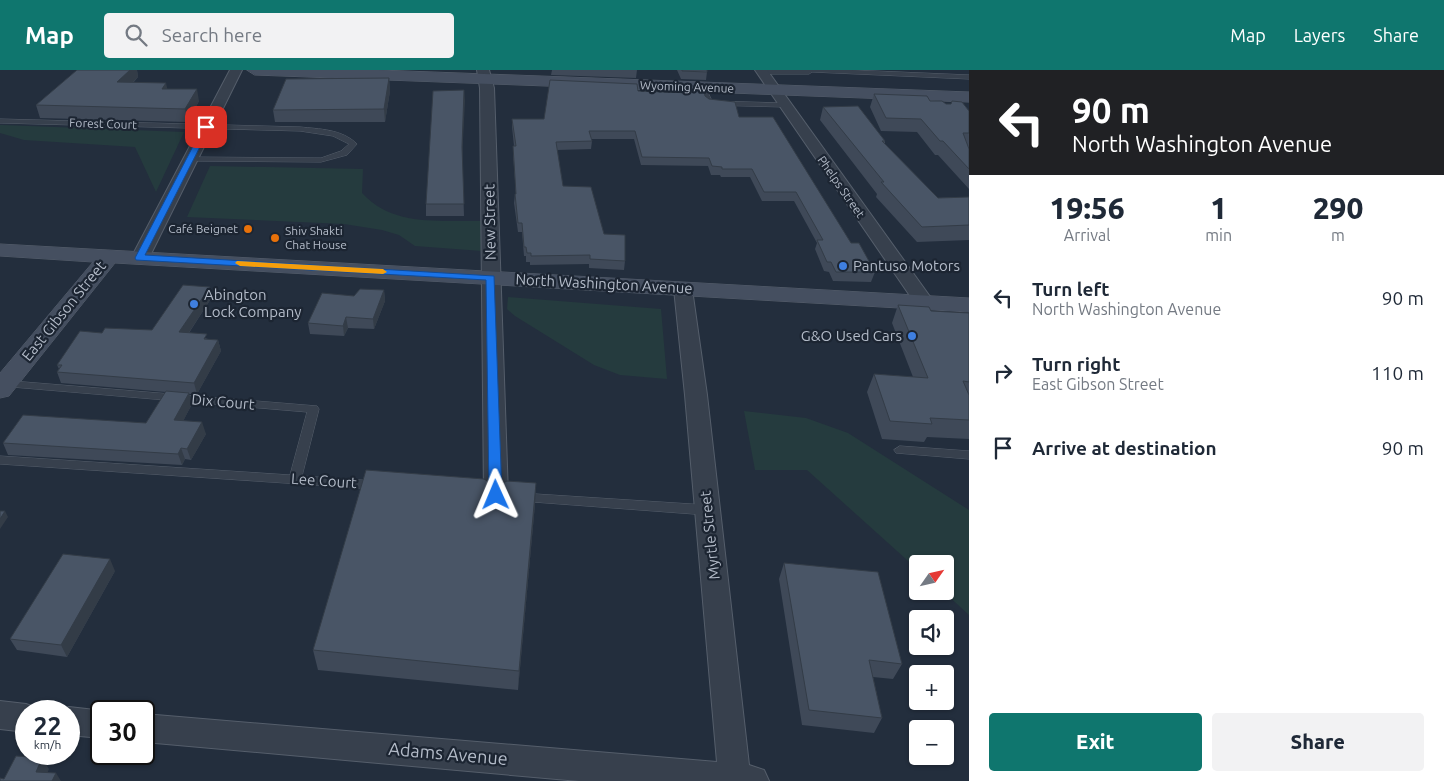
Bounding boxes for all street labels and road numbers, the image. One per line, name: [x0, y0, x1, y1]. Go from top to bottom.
street label: Wyoming Avenue: [640, 78, 734, 95]
street label: Forest Court: [69, 116, 137, 131]
street label: Phelps Street: [815, 153, 868, 220]
street label: New Street: [480, 184, 499, 260]
street label: East Gibson Street: [18, 257, 109, 364]
street label: North Washington Avenue: [515, 270, 693, 297]
street label: Dix Court: [191, 390, 255, 413]
street label: Lee Court: [291, 470, 358, 491]
street label: Myrtle Street: [696, 490, 723, 580]
street label: Adams Avenue: [388, 738, 509, 768]

